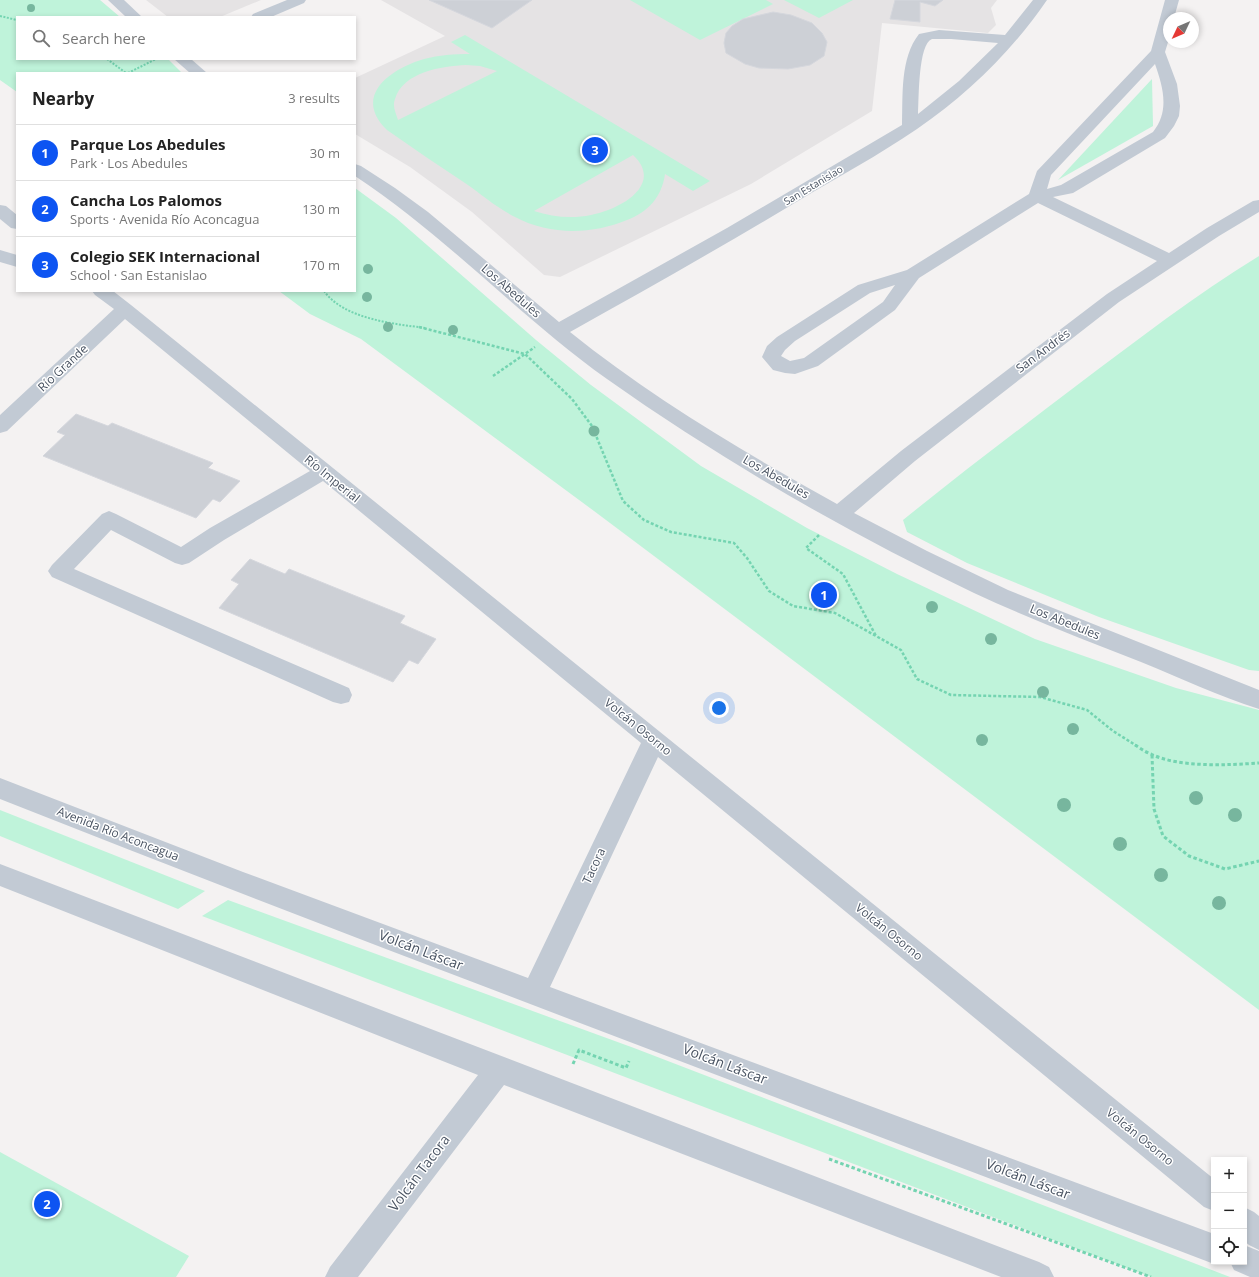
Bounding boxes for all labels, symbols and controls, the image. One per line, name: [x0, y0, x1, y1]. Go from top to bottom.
north arrow: [1163, 12, 1199, 48]
search box: [16, 16, 356, 60]
icon: search: [30, 27, 52, 49]
text: Search here: [62, 28, 146, 48]
text: Nearby: [32, 87, 94, 110]
text: 3 results: [288, 89, 340, 107]
text: Parque Los Abedules: [70, 134, 225, 154]
pin: 3: [582, 135, 608, 165]
text: 1: [41, 144, 49, 162]
text: 30 m: [310, 144, 340, 162]
text: Park · Los Abedules: [70, 154, 188, 172]
street label: San Estanislao: [781, 162, 845, 208]
text: Cancha Los Palomos: [70, 190, 222, 210]
text: 2: [41, 200, 49, 218]
text: 130 m: [302, 200, 340, 218]
text: Sports · Avenida Río Aconcagua: [70, 210, 259, 228]
text: Colegio SEK Internacional: [70, 246, 260, 266]
text: 3: [41, 256, 49, 274]
text: 170 m: [302, 256, 340, 274]
street label: Los Abedules: [478, 260, 545, 322]
text: School · San Estanislao: [70, 266, 207, 284]
street label: San Andrés: [1012, 325, 1073, 376]
street label: Río Grande: [34, 340, 92, 395]
street label: Río Imperial: [301, 451, 364, 506]
street label: Los Abedules: [740, 451, 813, 503]
pin: 1: [811, 580, 837, 610]
street label: Los Abedules: [1028, 600, 1103, 643]
street label: Volcán Osorno: [601, 694, 676, 759]
your location: [709, 698, 729, 718]
street label: Avenida Río Aconcagua: [55, 802, 182, 865]
street label: Tacora: [578, 845, 609, 887]
street label: Volcán Osorno: [852, 899, 927, 964]
street label: Volcán Láscar: [376, 925, 466, 974]
street label: Volcán Láscar: [680, 1039, 770, 1088]
street label: Volcán Osorno: [1103, 1104, 1178, 1169]
street label: Volcán Tacora: [384, 1131, 454, 1215]
street label: Volcán Láscar: [983, 1154, 1073, 1203]
map controls: [1211, 1157, 1247, 1265]
button: +: [1211, 1157, 1247, 1193]
pin: 2: [34, 1189, 60, 1219]
button: −: [1211, 1193, 1247, 1229]
button: locate: [1211, 1229, 1247, 1265]

